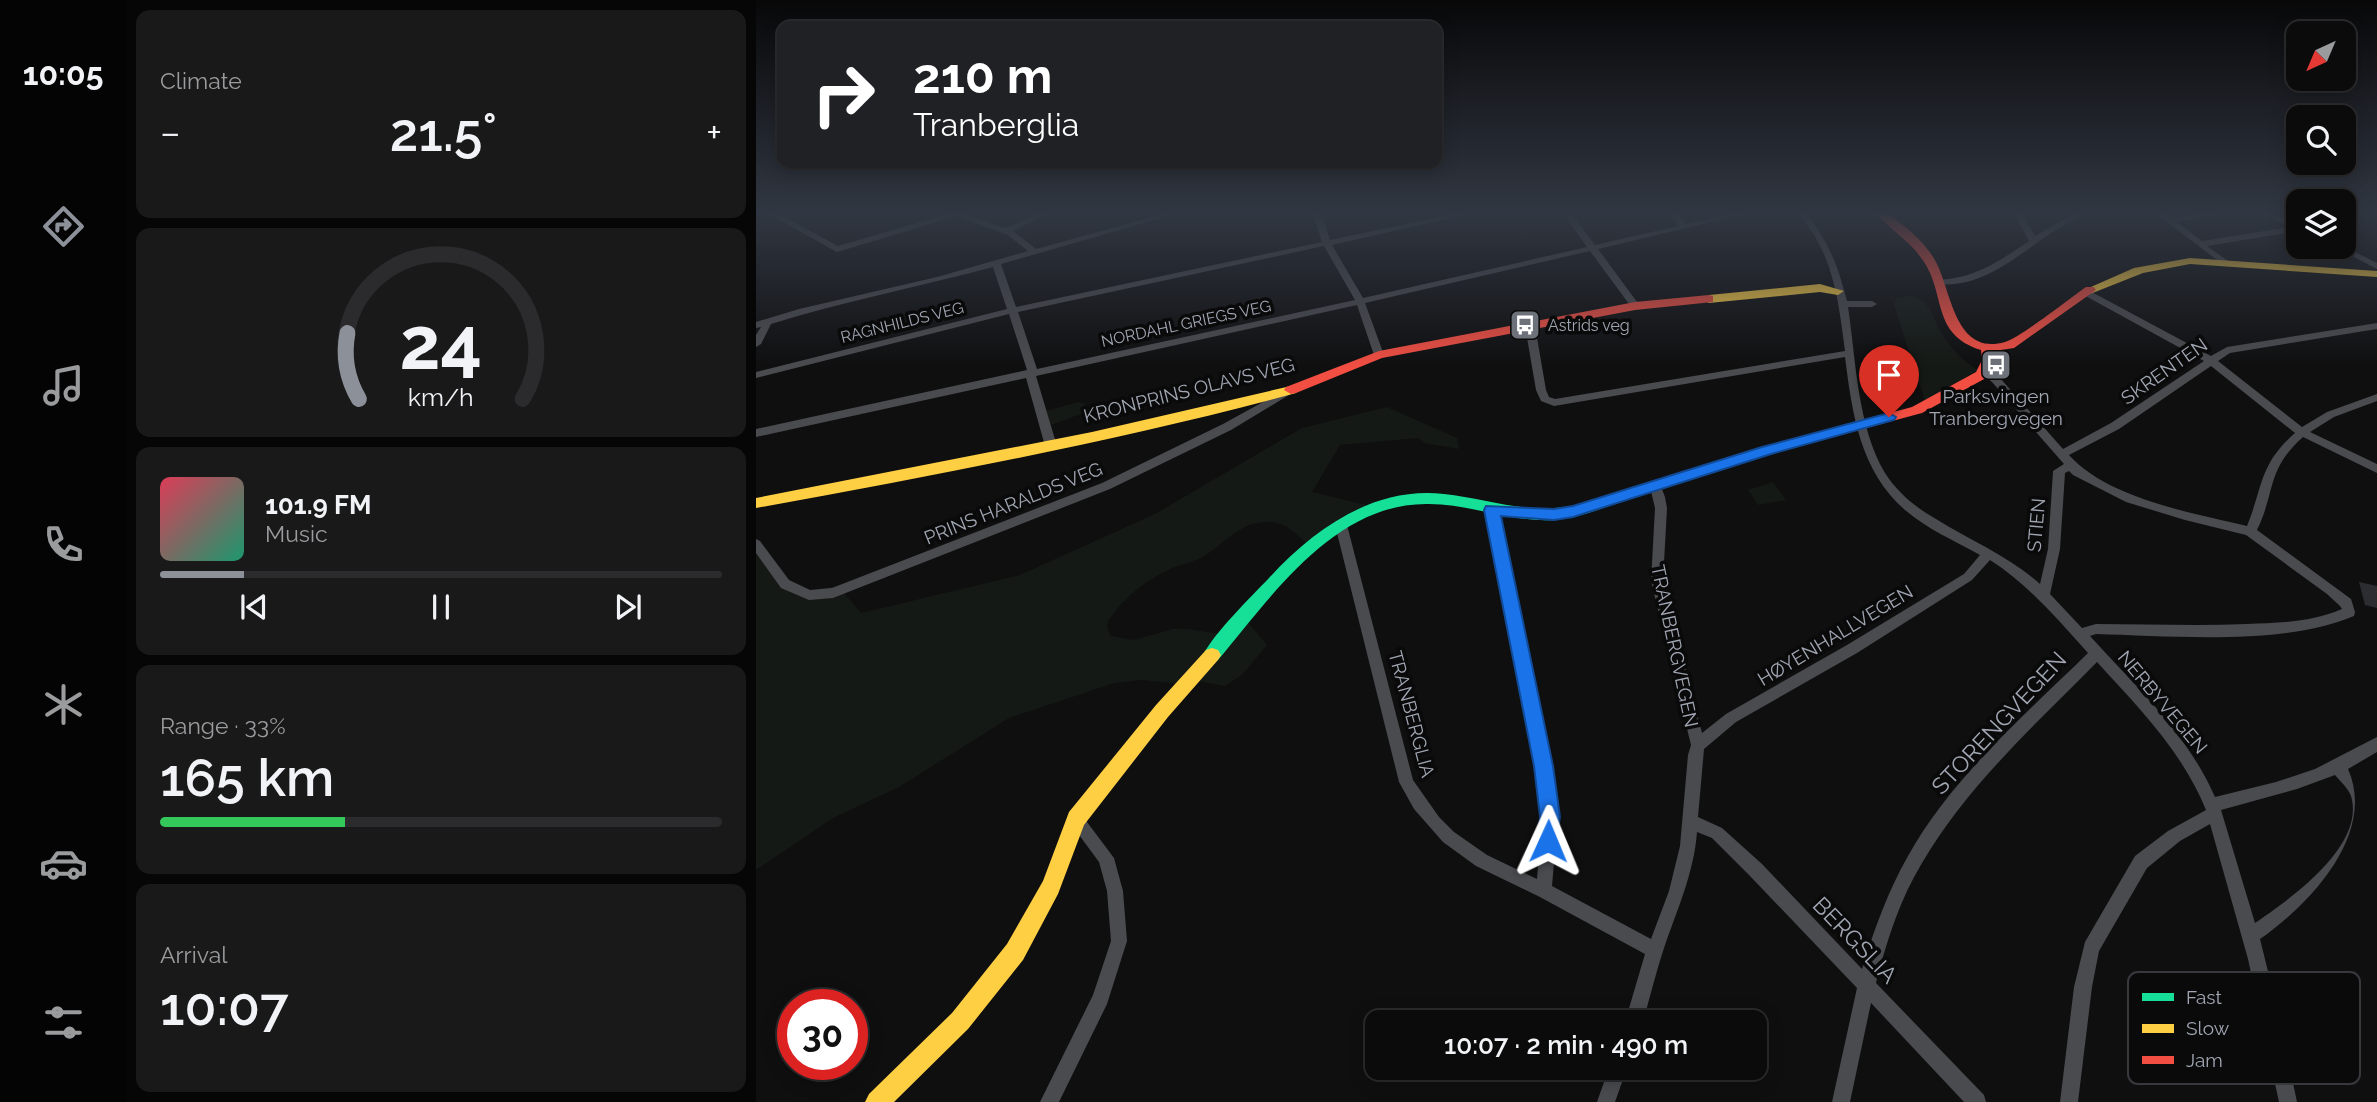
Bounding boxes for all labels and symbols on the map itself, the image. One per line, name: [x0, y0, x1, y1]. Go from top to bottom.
north arrow: [2286, 21, 2356, 91]
street label: NORDAHL GRIEGS VEG: [1099, 296, 1273, 351]
street label: RAGNHILDS VEG: [839, 298, 966, 347]
bus stop icon: Astrids veg: [1508, 308, 1542, 342]
place label: Astrids veg: [1548, 316, 1630, 335]
street label: SKRENTEN: [2117, 333, 2211, 409]
pin: [1859, 345, 1919, 417]
bus stop icon: Parksvingen Tranbergvegen: [1979, 348, 2013, 382]
street label: KRONPRINS OLAVS VEG: [1081, 353, 1297, 427]
place label: Parksvingen Tranbergvegen: [1929, 385, 2063, 429]
street label: PRINS HARALDS VEG: [921, 457, 1105, 549]
street label: STIEN: [2023, 497, 2049, 553]
street label: TRANBERGVEGEN: [1647, 563, 1703, 729]
street label: HØYENHALLVEGEN: [1753, 580, 1917, 690]
street label: STORENGVEGEN: [1926, 646, 2072, 799]
street label: NERBYVEGEN: [2114, 646, 2212, 758]
street label: TRANBERGLIA: [1385, 648, 1440, 780]
position arrow: [1511, 804, 1585, 878]
street label: BERGSLIA: [1808, 891, 1903, 989]
legend: [2128, 972, 2360, 1084]
text: Fast: [2186, 986, 2222, 1008]
speed limit sign: 30: [777, 989, 868, 1080]
text: Slow: [2186, 1017, 2230, 1039]
text: Jam: [2186, 1049, 2223, 1071]

